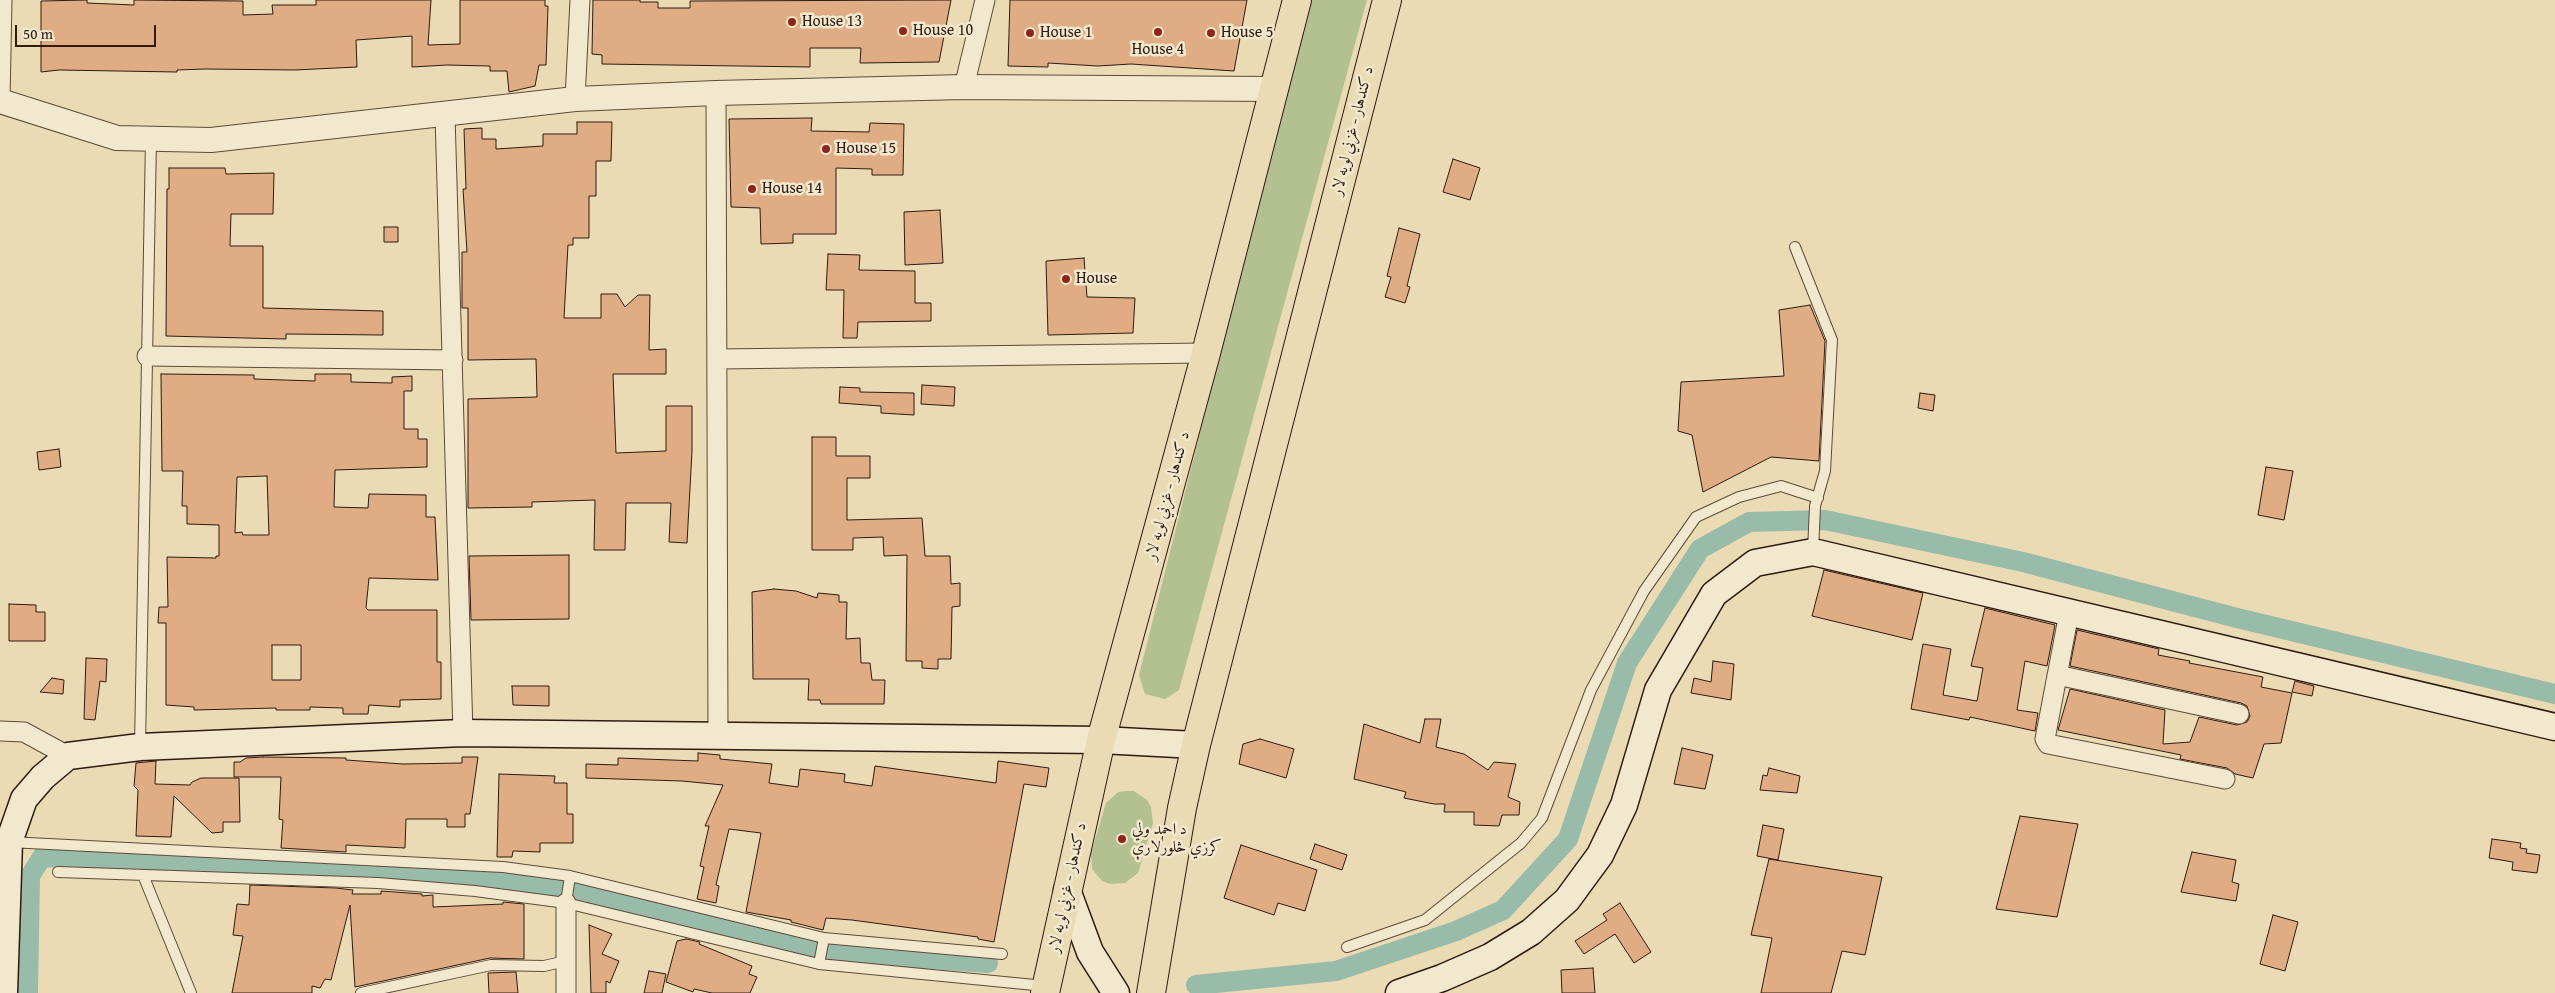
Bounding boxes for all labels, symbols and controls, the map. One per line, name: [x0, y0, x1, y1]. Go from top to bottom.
place label: House 13: [802, 12, 862, 32]
scale bar: [18, 15, 159, 47]
marker: House 13: [786, 16, 798, 28]
place label: House 10: [913, 21, 973, 41]
text: 50 m: [23, 23, 53, 44]
place label: House 1: [1040, 23, 1093, 43]
place label: House 5: [1221, 23, 1274, 43]
marker: House 10: [897, 25, 909, 37]
marker: House 4: [1152, 26, 1164, 38]
marker: House 1: [1024, 27, 1036, 39]
marker: House 5: [1205, 27, 1217, 39]
place label: House 4: [1132, 40, 1184, 60]
street label: د کندهار - غزني لويه لار: [1328, 64, 1378, 198]
place label: House 15: [836, 139, 896, 159]
marker: House 15: [820, 143, 832, 155]
place label: House 14: [762, 179, 822, 199]
marker: House 14: [746, 183, 758, 195]
place label: House: [1076, 269, 1117, 289]
marker: House: [1060, 273, 1072, 285]
street label: د کندهار - غزني لويه لار: [1142, 429, 1194, 563]
place label: د احمد ولي کرزي څلورلارې: [1132, 820, 1222, 858]
street label: د کندهار - غزني لويه لار: [1045, 821, 1091, 955]
marker: د احمد ولي کرزي څلورلارې: [1116, 833, 1128, 845]

